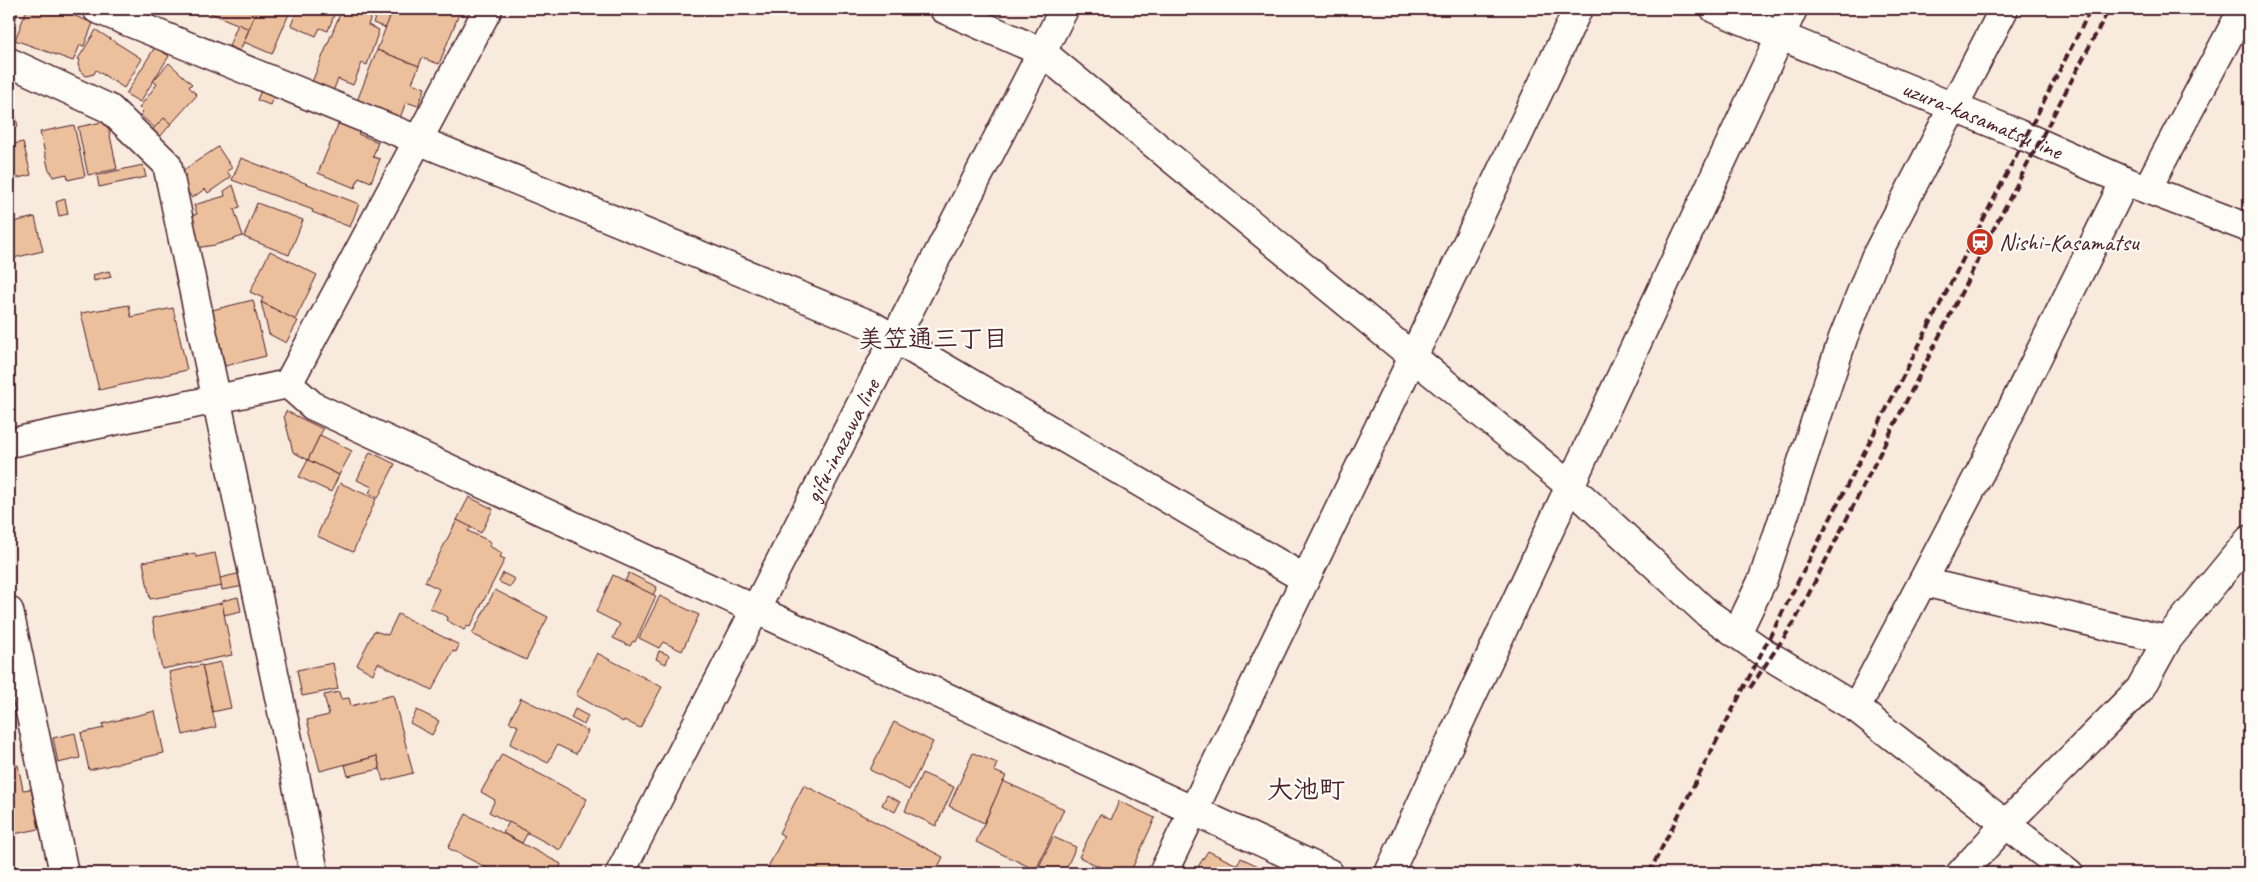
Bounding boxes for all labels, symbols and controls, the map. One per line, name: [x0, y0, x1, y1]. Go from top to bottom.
street label: uzura-kasamatsu line: [1898, 73, 2069, 167]
station icon: Nishi-Kasamatsu: [1965, 227, 1995, 257]
place label: Nishi-Kasamatsu: [1999, 227, 2141, 257]
district label: 美笠通三丁目: [858, 323, 1008, 355]
street label: gifu-inazawa line: [798, 372, 887, 508]
district label: 大池町: [1267, 773, 1345, 806]

